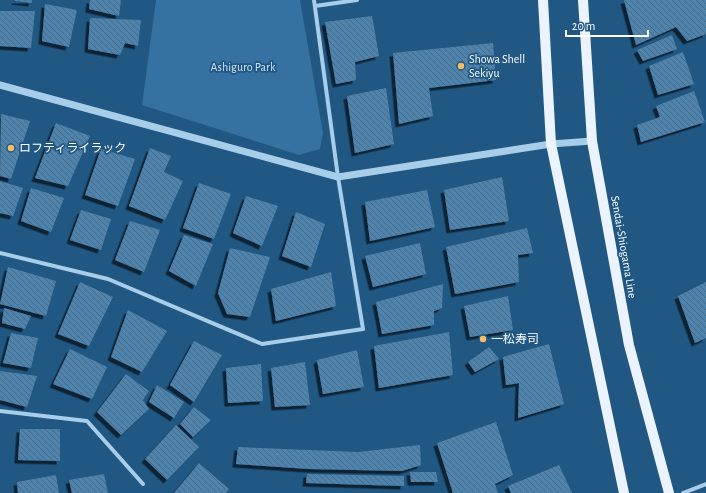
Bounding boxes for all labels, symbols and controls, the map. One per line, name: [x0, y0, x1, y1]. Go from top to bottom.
scale bar: [566, 12, 648, 38]
text: 20 m: [572, 20, 595, 32]
place label: Showa Shell Sekiyu: [469, 53, 525, 80]
park label: Ashiguro Park: [211, 61, 276, 73]
marker: Showa Shell Sekiyu: [456, 61, 466, 71]
place label: ロフティライラック: [19, 142, 126, 154]
marker: ロフティライラック: [6, 143, 16, 153]
street label: Sendai-Shiogama Line: [609, 195, 639, 299]
place label: 一松寿司: [491, 332, 539, 345]
marker: 一松寿司: [478, 334, 488, 344]

